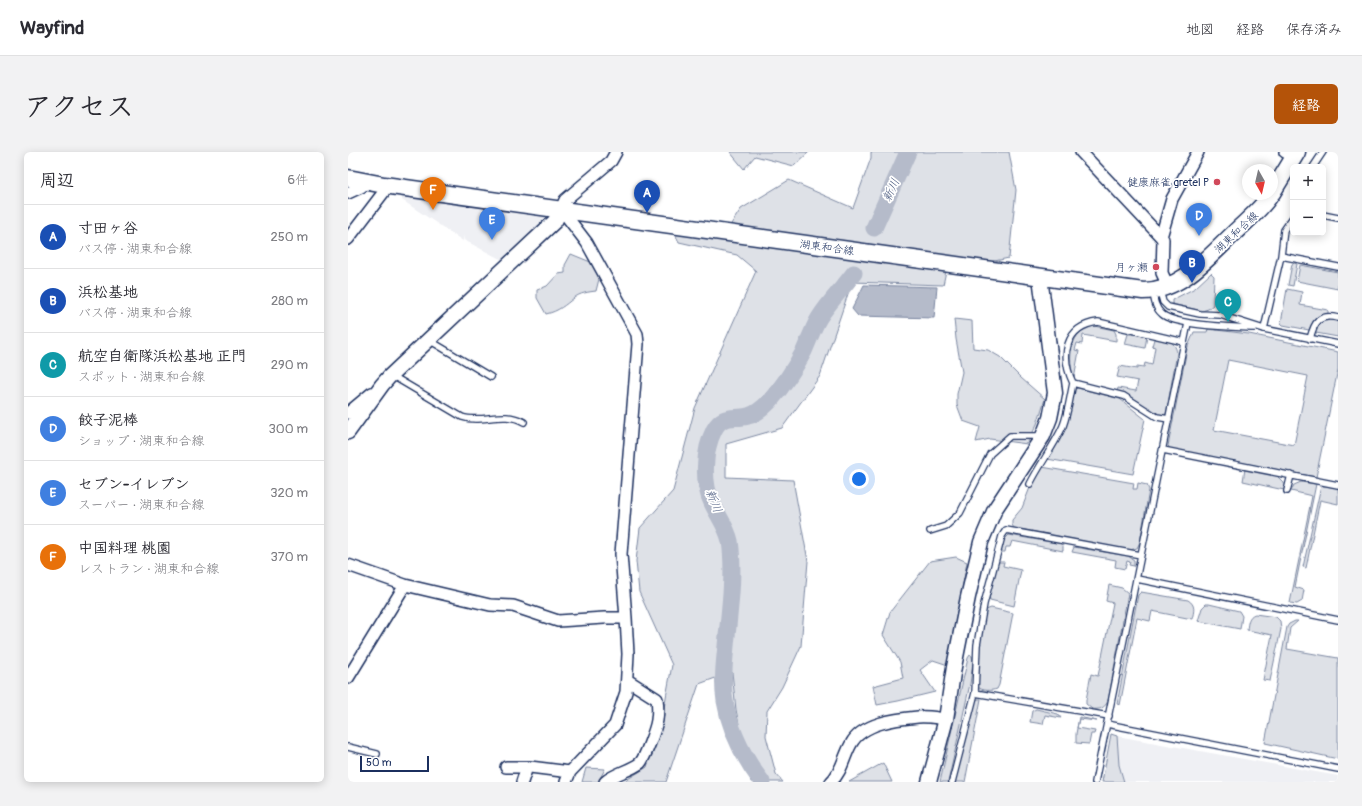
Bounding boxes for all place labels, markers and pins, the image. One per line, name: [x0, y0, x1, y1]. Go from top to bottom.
place label: 健康麻雀 gretel P: [1127, 176, 1209, 189]
pin: F: [420, 177, 446, 210]
marker: 健康麻雀 gretel P: [1212, 177, 1222, 187]
pin: A: [634, 180, 660, 213]
pin: D: [1186, 203, 1212, 236]
pin: E: [479, 207, 505, 240]
pin: B: [1179, 250, 1205, 283]
place label: 月ヶ瀬: [1115, 261, 1148, 274]
marker: 月ヶ瀬: [1151, 262, 1161, 272]
pin: C: [1215, 289, 1241, 322]

